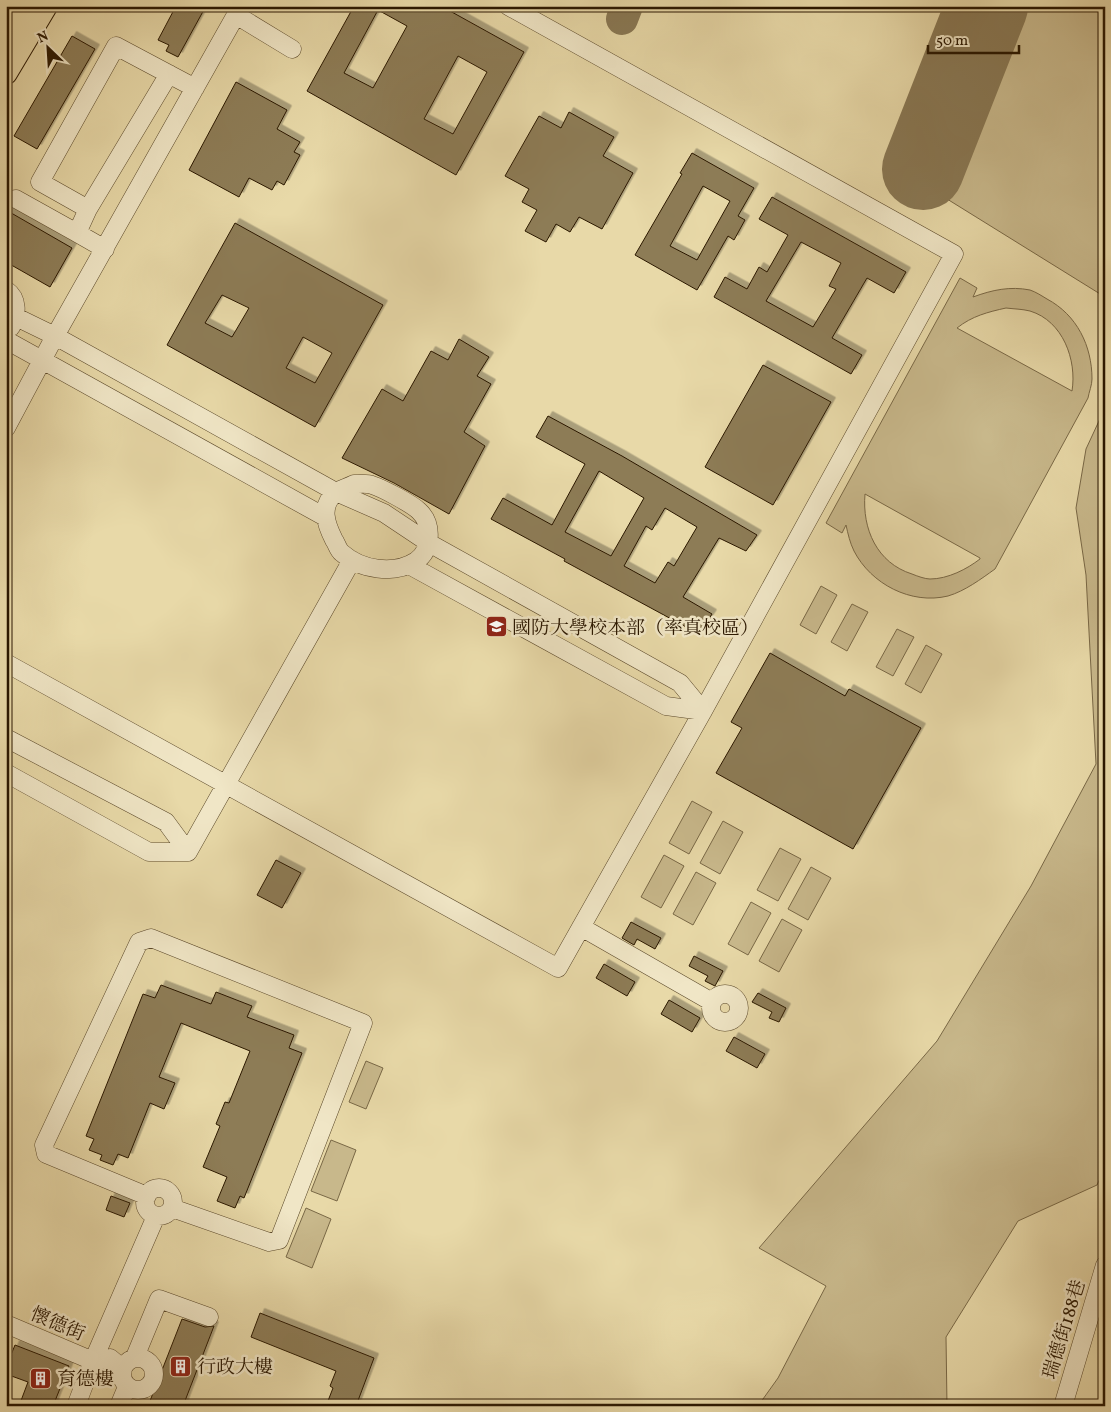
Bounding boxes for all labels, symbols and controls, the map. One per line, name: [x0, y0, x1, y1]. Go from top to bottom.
north arrow: [22, 22, 72, 72]
scale bar: [928, 22, 1020, 54]
text: N: [35, 27, 52, 48]
text: 50 m: [936, 31, 968, 52]
school or university icon: 國防大學校本部（率真校區）: [484, 615, 508, 639]
place label: 國防大學校本部（率真校區）: [512, 616, 759, 642]
street label: 瑞德街188巷: [1037, 1277, 1092, 1382]
street label: 懷德街: [26, 1302, 89, 1348]
building icon: 行政大樓: [169, 1354, 193, 1378]
place label: 行政大樓: [197, 1355, 273, 1381]
building icon: 育德樓: [29, 1366, 53, 1390]
place label: 育德樓: [57, 1367, 114, 1393]

